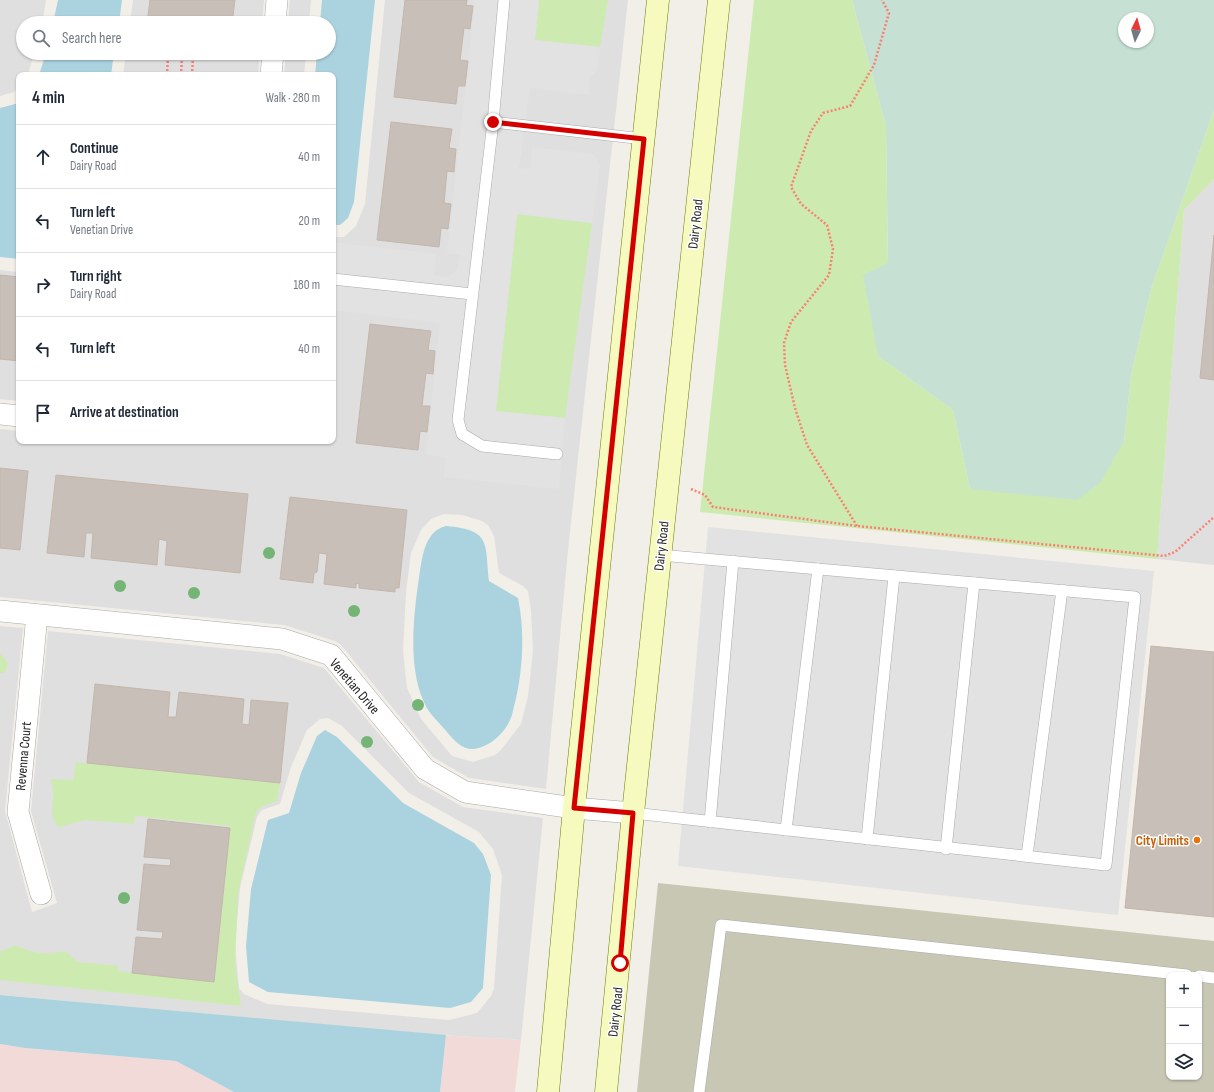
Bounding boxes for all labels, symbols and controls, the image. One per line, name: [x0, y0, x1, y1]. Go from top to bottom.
north arrow: [1118, 12, 1154, 48]
search box: [16, 16, 336, 60]
icon: search: [30, 27, 52, 49]
text: Search here: [62, 29, 122, 48]
text: 4 min: [32, 88, 65, 108]
text: Walk · 280 m: [266, 90, 320, 106]
route end: [484, 113, 502, 131]
text: Continue: [70, 139, 119, 158]
icon: ahead: [32, 146, 54, 168]
text: 40 m: [298, 149, 320, 165]
text: Dairy Road: [70, 158, 116, 174]
street label: Dairy Road: [684, 198, 707, 250]
text: Turn left: [70, 203, 115, 222]
icon: left: [32, 210, 54, 232]
text: 20 m: [298, 213, 320, 229]
text: Venetian Drive: [70, 222, 133, 238]
text: Turn right: [70, 267, 122, 286]
icon: right: [32, 274, 54, 296]
text: 180 m: [294, 277, 320, 293]
text: Dairy Road: [70, 286, 116, 302]
icon: left: [32, 338, 54, 360]
text: Turn left: [70, 339, 115, 358]
text: 40 m: [298, 341, 320, 357]
icon: arrive: [32, 402, 54, 424]
text: Arrive at destination: [70, 403, 179, 422]
street label: Dairy Road: [650, 520, 673, 572]
street label: Venetian Drive: [326, 655, 383, 718]
street label: Revenna Court: [12, 721, 35, 791]
place label: City Limits: [1136, 832, 1189, 849]
marker: City Limits: [1192, 835, 1202, 845]
route start: [611, 954, 629, 972]
map controls: [1166, 972, 1202, 1080]
button: +: [1166, 972, 1202, 1008]
street label: Dairy Road: [604, 986, 627, 1038]
button: −: [1166, 1008, 1202, 1044]
button: layers: [1166, 1044, 1202, 1080]

